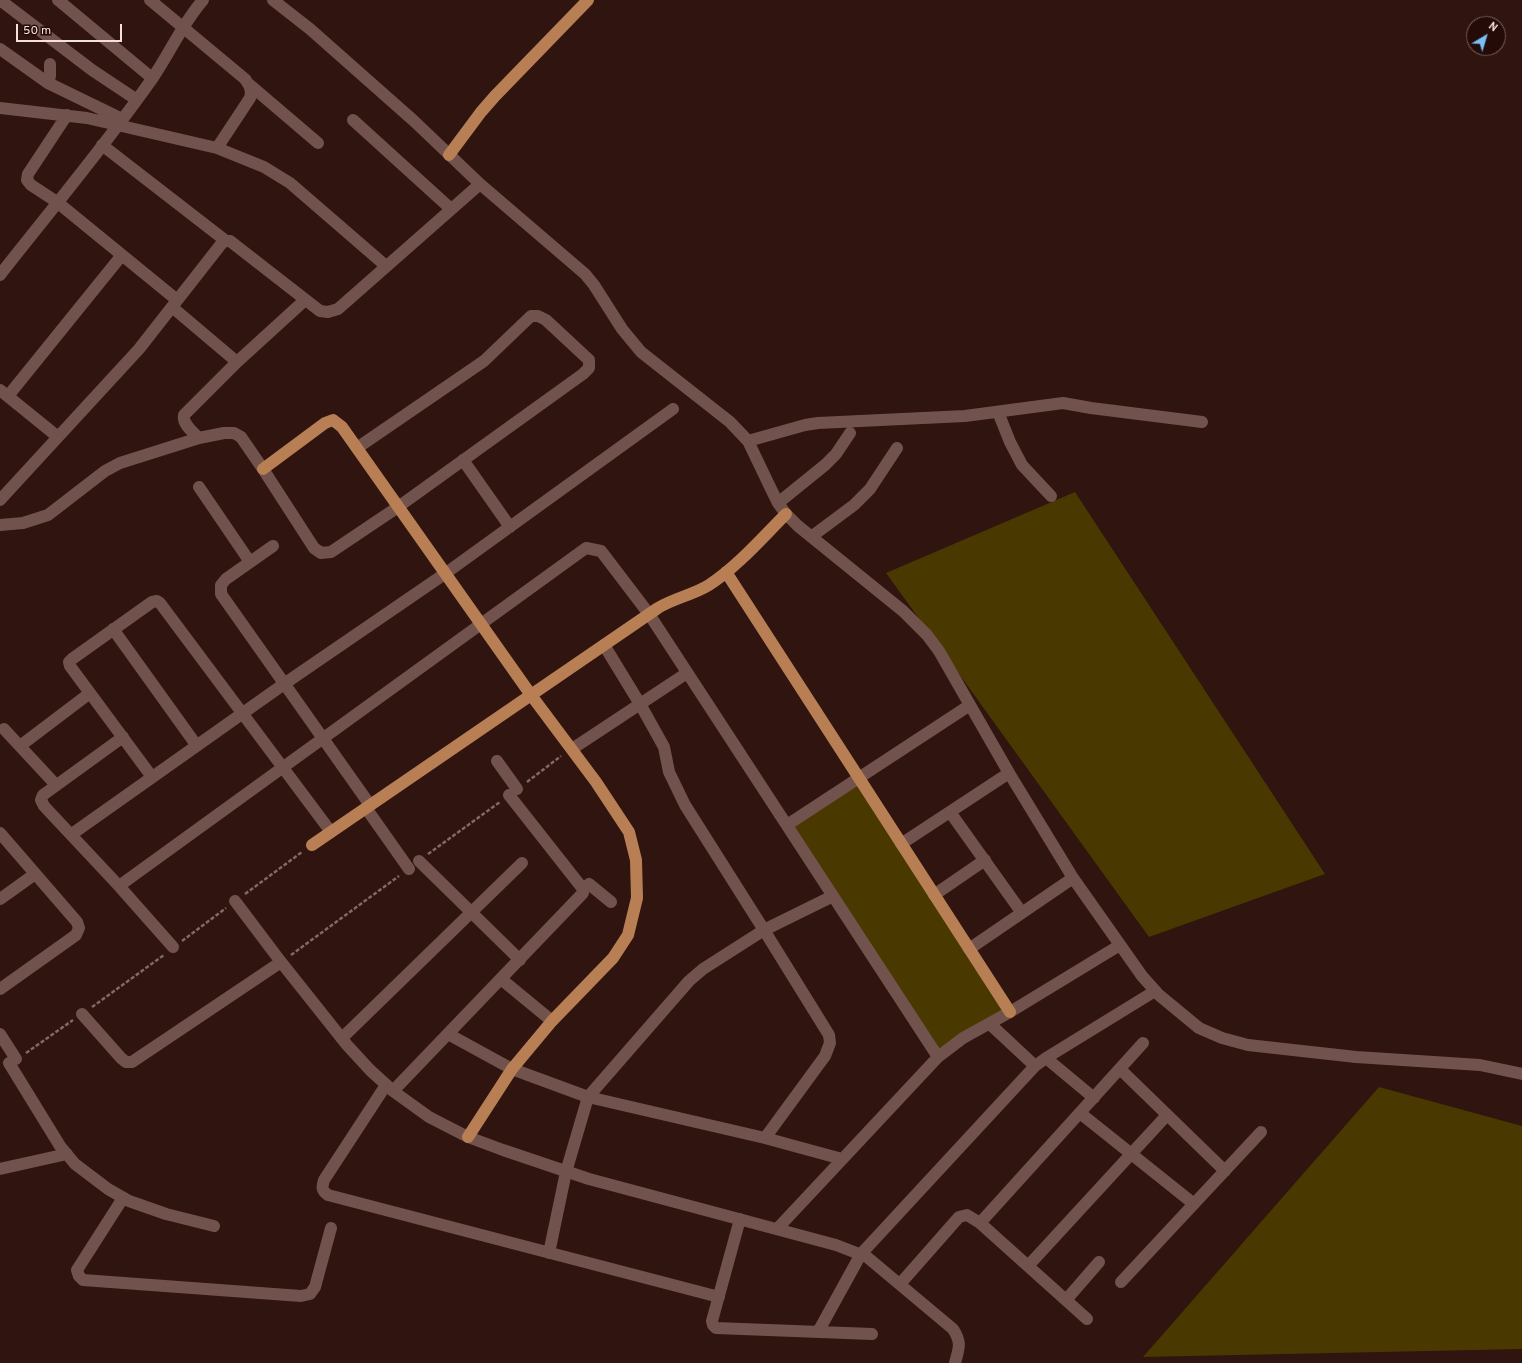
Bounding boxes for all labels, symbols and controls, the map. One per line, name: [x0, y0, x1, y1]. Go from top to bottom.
scale bar: [18, 16, 124, 42]
north arrow: [1466, 16, 1506, 56]
text: N: [1485, 19, 1500, 35]
text: 50 m: [23, 23, 51, 39]

